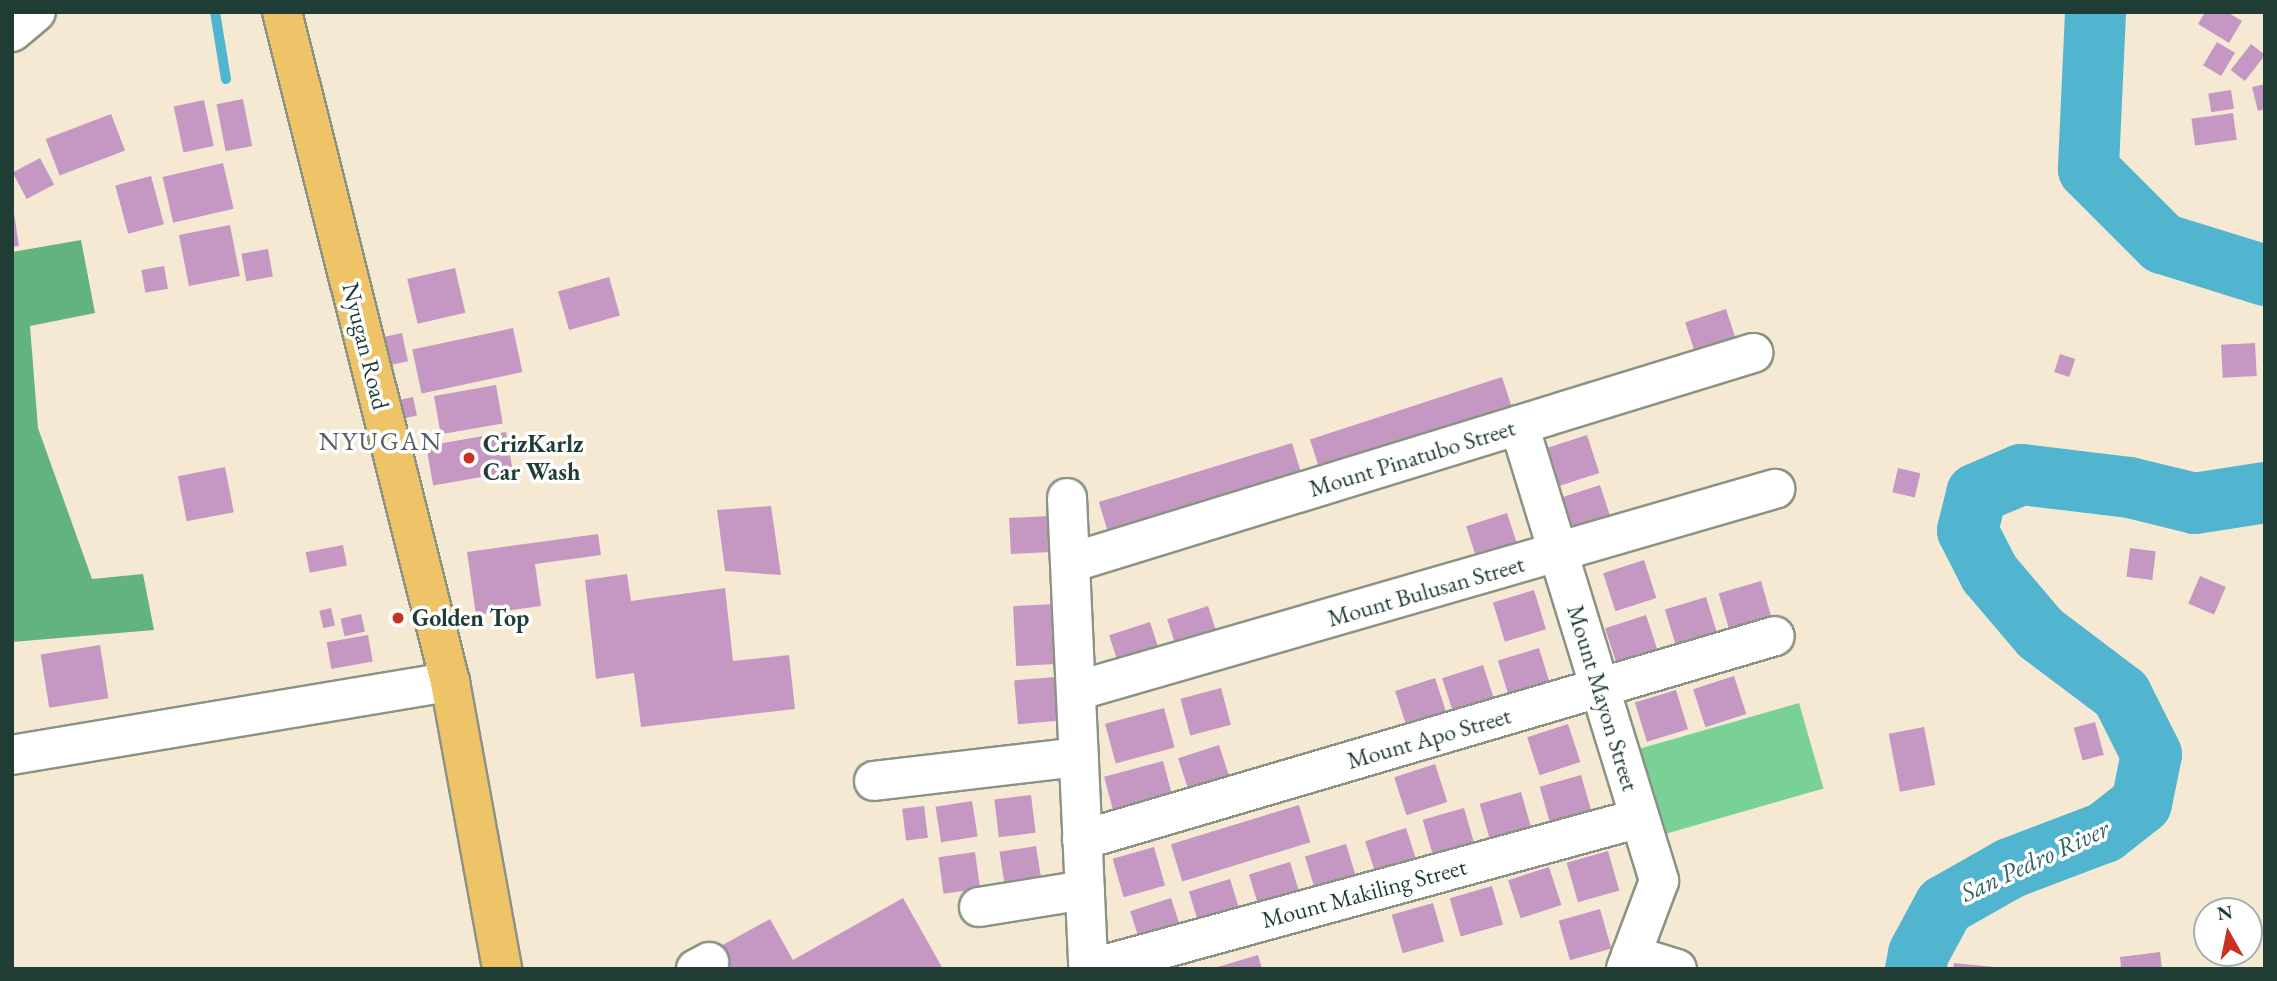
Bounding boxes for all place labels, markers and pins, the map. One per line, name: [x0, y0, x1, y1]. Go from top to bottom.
place label: CrizKarlz Car Wash: [483, 430, 584, 486]
marker: CrizKarlz Car Wash: [461, 450, 477, 466]
place label: Golden Top: [412, 604, 529, 632]
marker: Golden Top: [390, 610, 406, 626]

